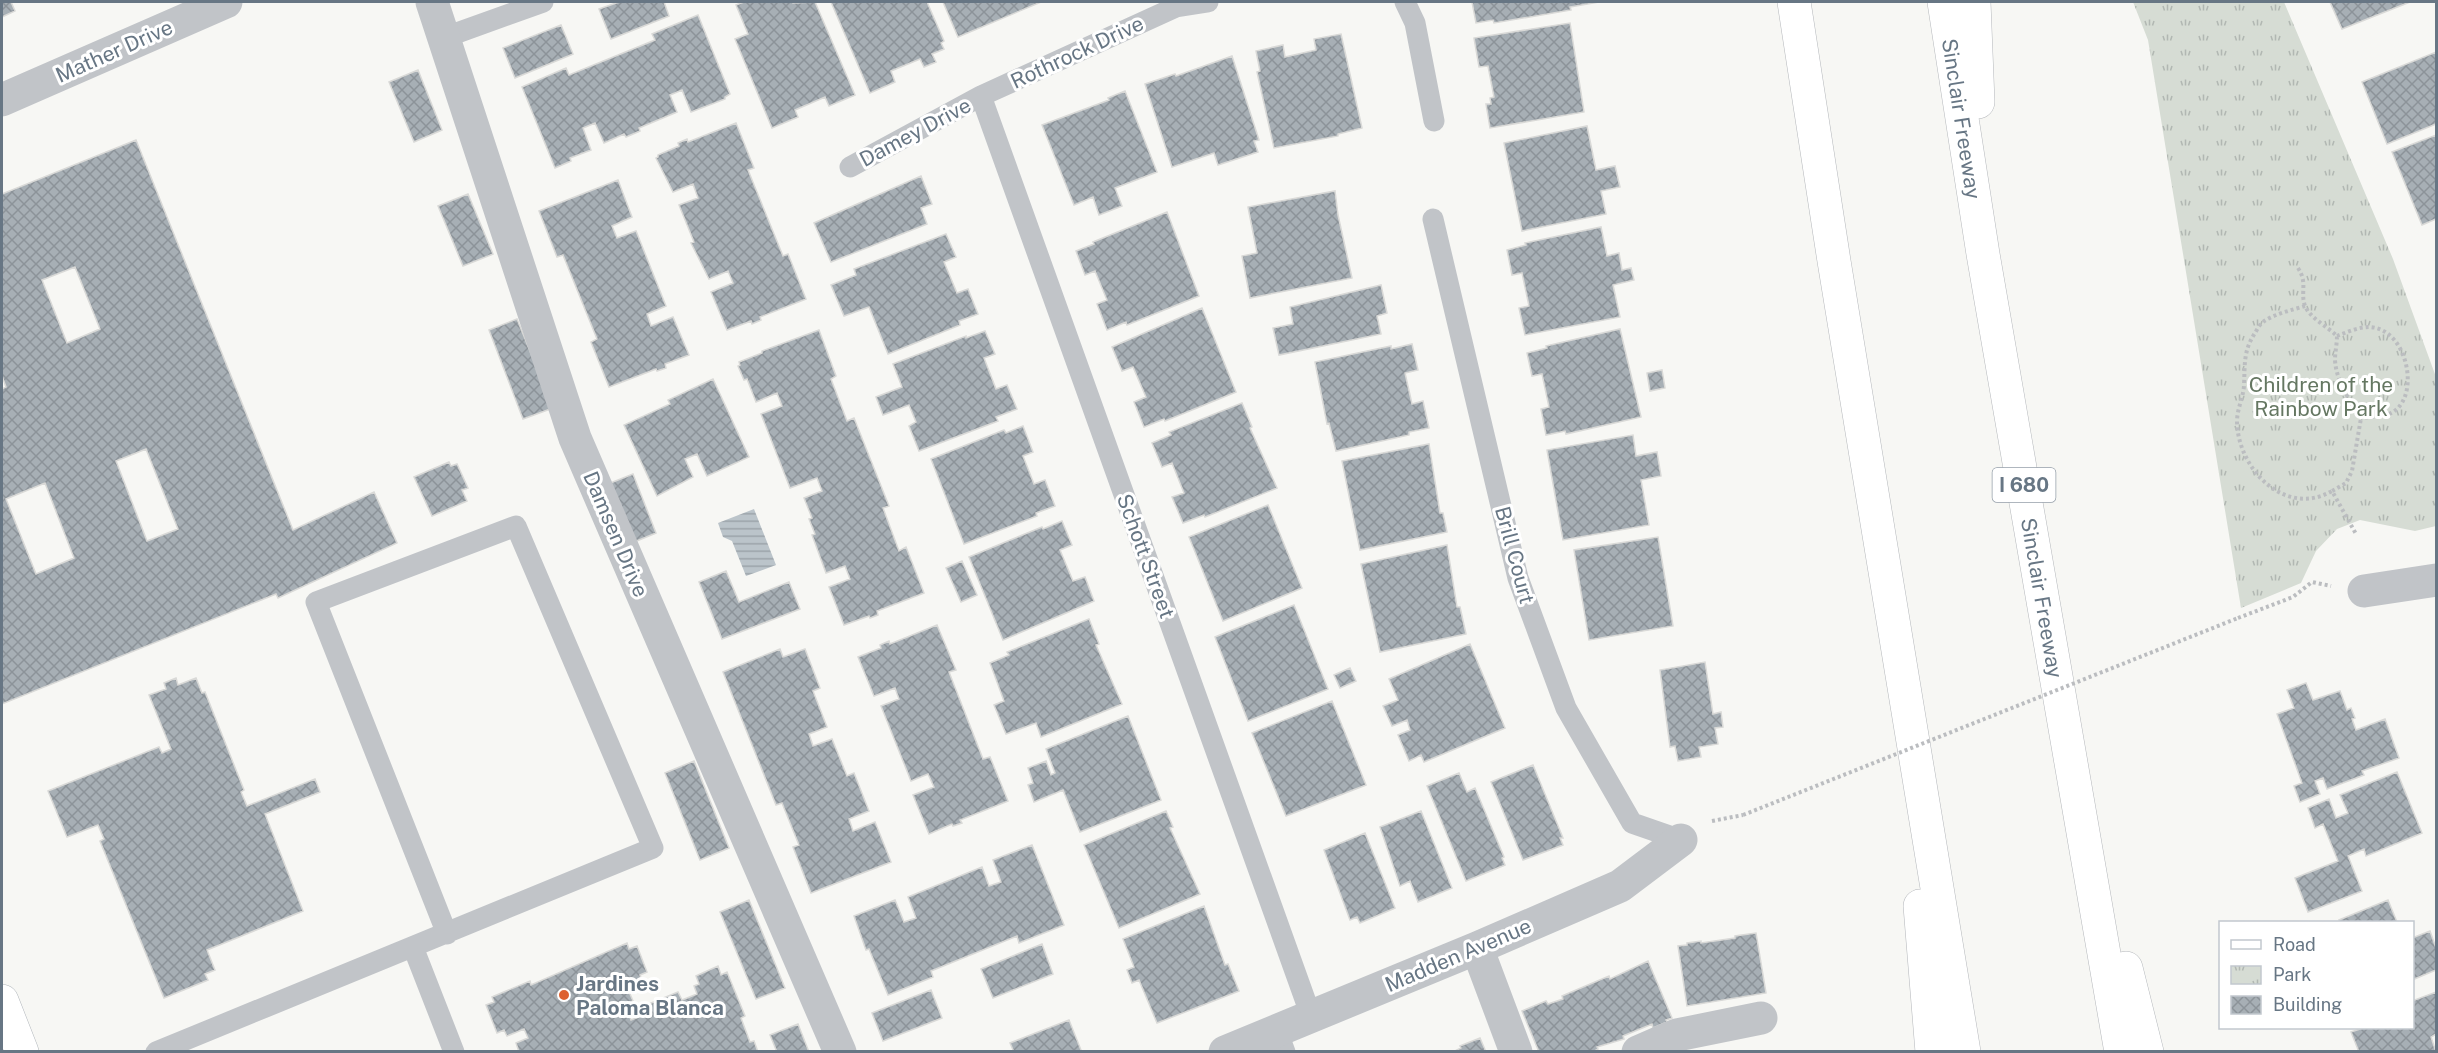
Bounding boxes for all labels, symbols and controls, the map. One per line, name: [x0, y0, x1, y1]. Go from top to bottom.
street label: Rothrock Drive: [1007, 10, 1147, 94]
street label: Mather Drive: [52, 14, 176, 88]
street label: Sinclair Freeway: [1937, 37, 1987, 201]
street label: Damey Drive: [855, 92, 975, 172]
park label: Children of the Rainbow Park: [2249, 372, 2393, 421]
street label: Damsen Drive: [578, 467, 654, 601]
road number: I 680: [1992, 468, 2056, 502]
street label: Schott Street: [1112, 490, 1180, 622]
street label: Brill Court: [1490, 504, 1540, 606]
street label: Sinclair Freeway: [2016, 516, 2069, 680]
street label: Madden Avenue: [1381, 913, 1535, 997]
legend: [2219, 921, 2414, 1029]
text: Road: [2273, 934, 2316, 955]
text: Park: [2273, 964, 2311, 985]
place label: Jardines Paloma Blanca: [576, 971, 724, 1020]
marker: Jardines Paloma Blanca: [557, 988, 571, 1002]
text: Building: [2273, 994, 2342, 1015]

